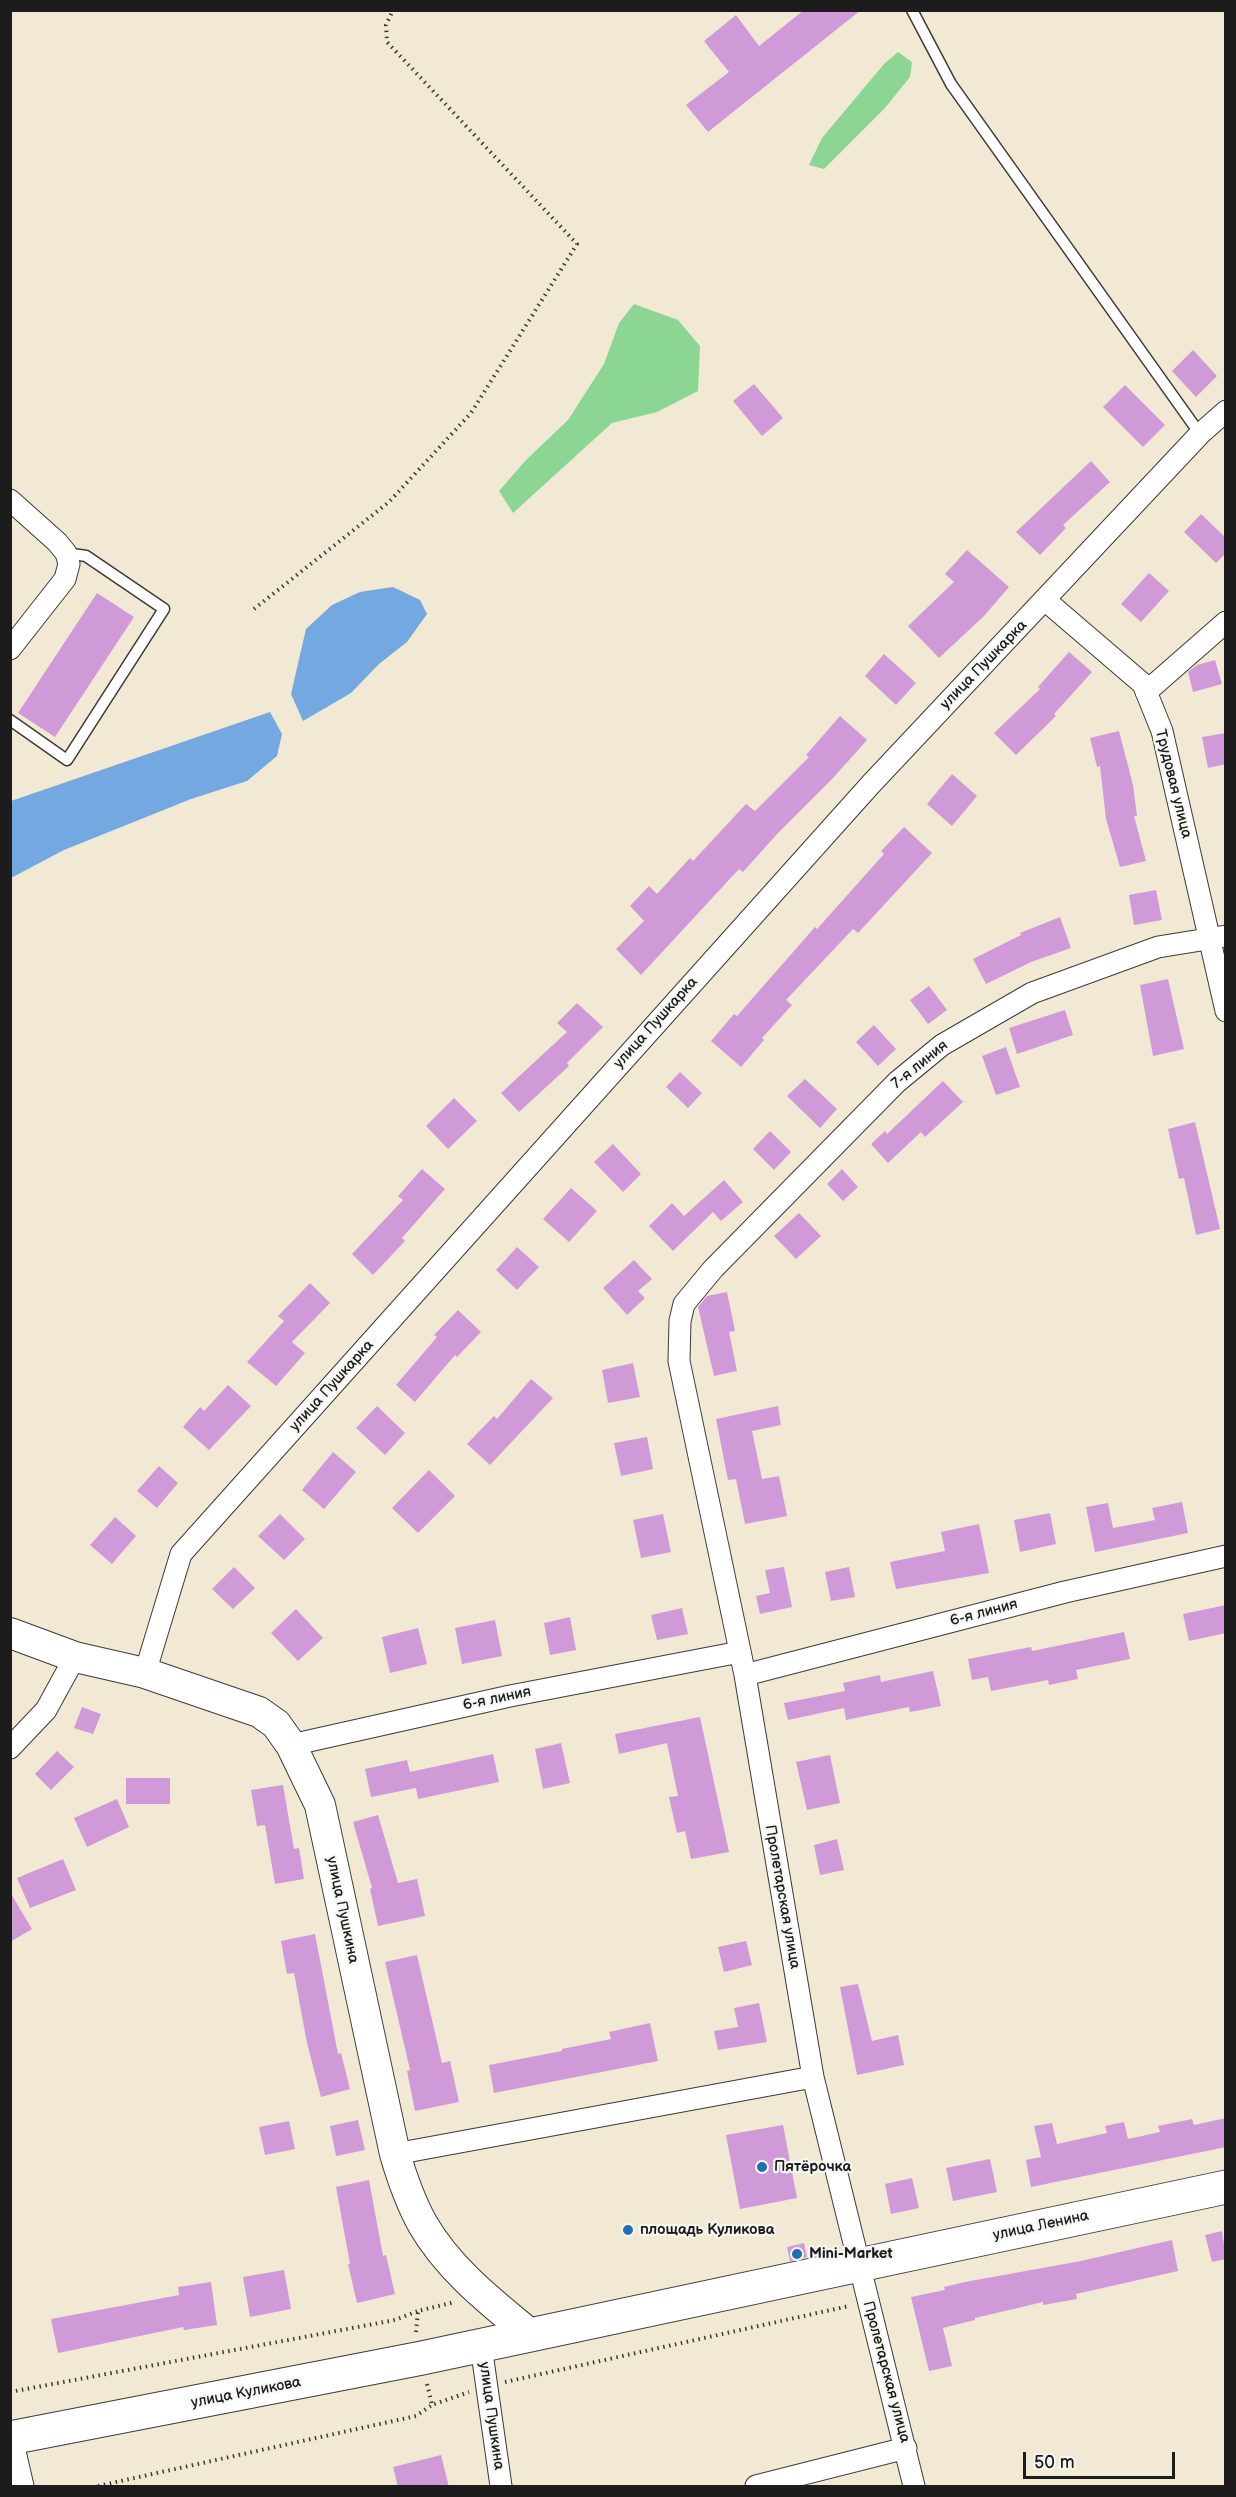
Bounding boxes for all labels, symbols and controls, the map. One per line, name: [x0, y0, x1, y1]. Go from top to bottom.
street label: улица Пушкарка: [937, 617, 1031, 713]
street label: Трудовая улица: [1151, 728, 1195, 840]
street label: улица Пушкарка: [610, 974, 702, 1072]
street label: 7-я линия: [888, 1037, 952, 1093]
street label: улица Пушкарка: [286, 1337, 378, 1435]
street label: 6-я линия: [948, 1595, 1020, 1631]
street label: 6-я линия: [461, 1683, 533, 1715]
street label: Пролетарская улица: [760, 1824, 804, 1970]
street label: улица Пушкина: [322, 1855, 362, 1965]
place label: Пятёрочка: [774, 2158, 851, 2176]
marker: Пятёрочка: [755, 2160, 769, 2174]
street label: улица Ленина: [991, 2207, 1091, 2245]
place label: площадь Куликова: [640, 2221, 774, 2239]
marker: площадь Куликова: [621, 2223, 635, 2237]
place label: Mini-Market: [809, 2245, 893, 2263]
marker: Mini-Market: [790, 2247, 804, 2261]
street label: Пролетарская улица: [858, 2299, 914, 2445]
street label: улица Пушкина: [475, 2361, 507, 2471]
street label: улица Куликова: [190, 2374, 302, 2412]
scale bar: [1026, 2440, 1178, 2478]
text: 50 m: [1034, 2452, 1075, 2473]

